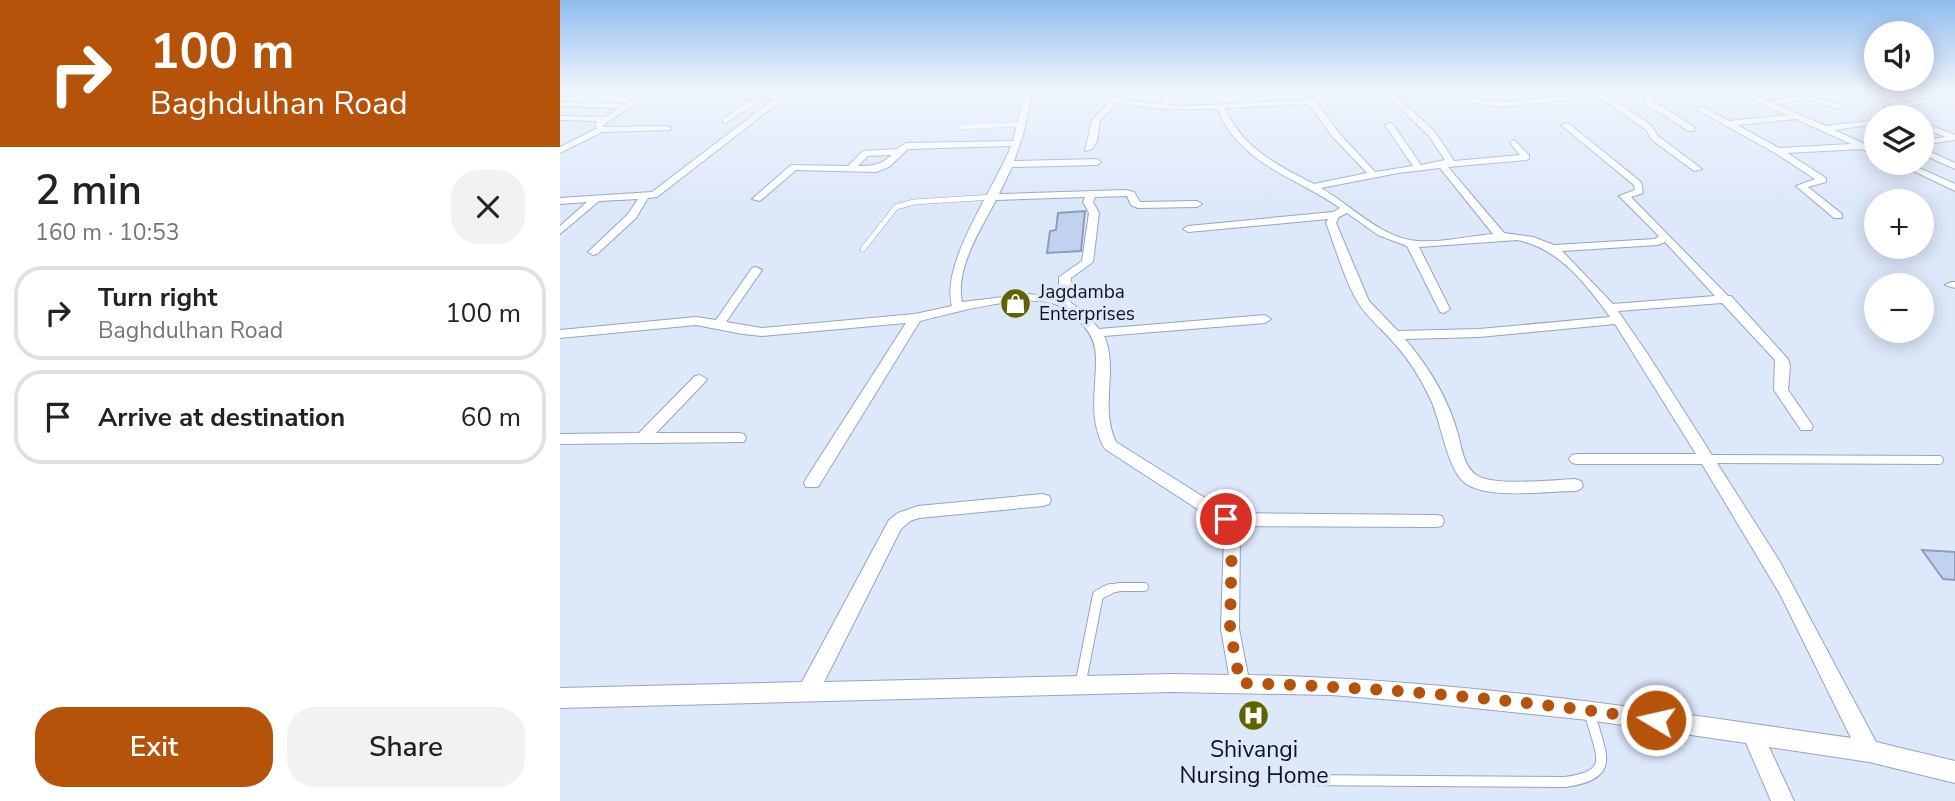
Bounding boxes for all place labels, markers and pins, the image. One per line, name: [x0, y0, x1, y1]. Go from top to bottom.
place label: Jagdamba Enterprises: [1038, 279, 1135, 327]
shop icon: Jagdamba Enterprises: [999, 286, 1033, 320]
pin: [1196, 489, 1256, 549]
hospital icon: Shivangi Nursing Home: [1237, 698, 1271, 732]
place label: Shivangi Nursing Home: [1179, 734, 1329, 791]

